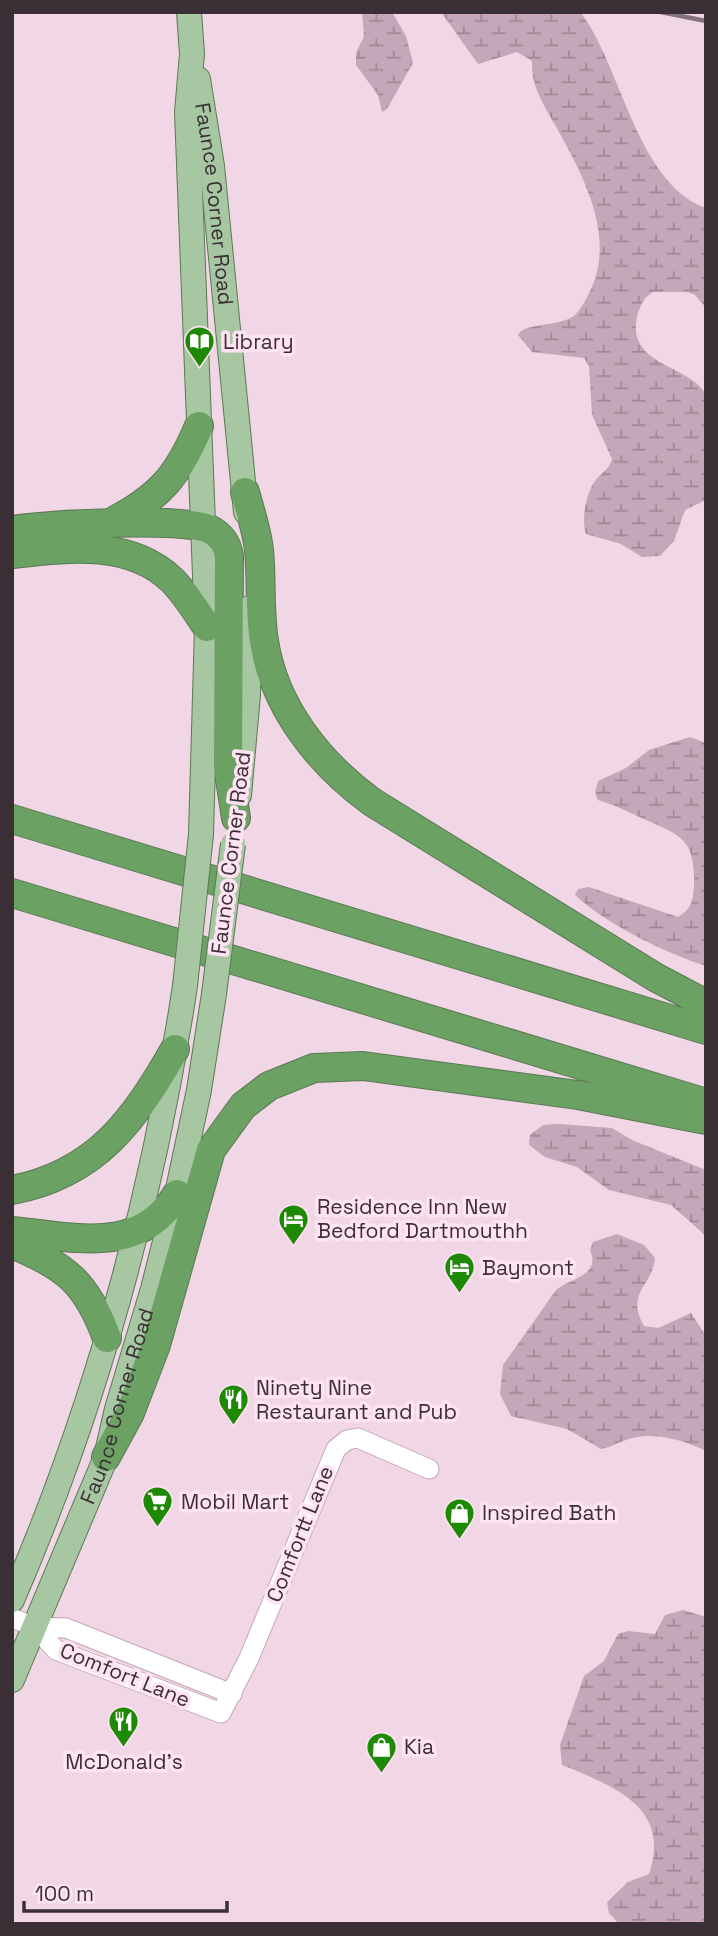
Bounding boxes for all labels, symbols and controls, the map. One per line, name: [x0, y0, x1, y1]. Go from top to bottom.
street label: Faunce Corner Road: [189, 101, 240, 306]
library icon: Library: [183, 325, 217, 369]
place label: Library: [223, 328, 294, 355]
street label: Faunce Corner Road: [205, 750, 256, 956]
place label: Residence Inn New Bedford Dartmouthh: [317, 1193, 528, 1244]
hotel icon: Residence Inn New Bedford Dartmouthh: [277, 1202, 311, 1246]
hotel icon: Baymont: [442, 1251, 476, 1295]
place label: Baymont: [482, 1254, 574, 1281]
street label: Faunce Corner Road: [74, 1305, 160, 1508]
place label: Ninety Nine Restaurant and Pub: [256, 1374, 457, 1425]
restaurant icon: Ninety Nine Restaurant and Pub: [216, 1383, 250, 1427]
street label: Comfortt Lane: [260, 1462, 339, 1606]
supermarket icon: Mobil Mart: [141, 1485, 175, 1529]
place label: Mobil Mart: [181, 1488, 289, 1515]
shop icon: Inspired Bath: [442, 1496, 476, 1540]
place label: Inspired Bath: [482, 1499, 616, 1526]
street label: Comfort Lane: [56, 1636, 194, 1713]
restaurant icon: McDonald's: [107, 1705, 141, 1749]
shop icon: Kia: [364, 1730, 398, 1774]
place label: Kia: [404, 1733, 434, 1760]
place label: McDonald's: [65, 1748, 183, 1775]
scale bar: [24, 1870, 228, 1914]
text: 100 m: [35, 1880, 94, 1907]

